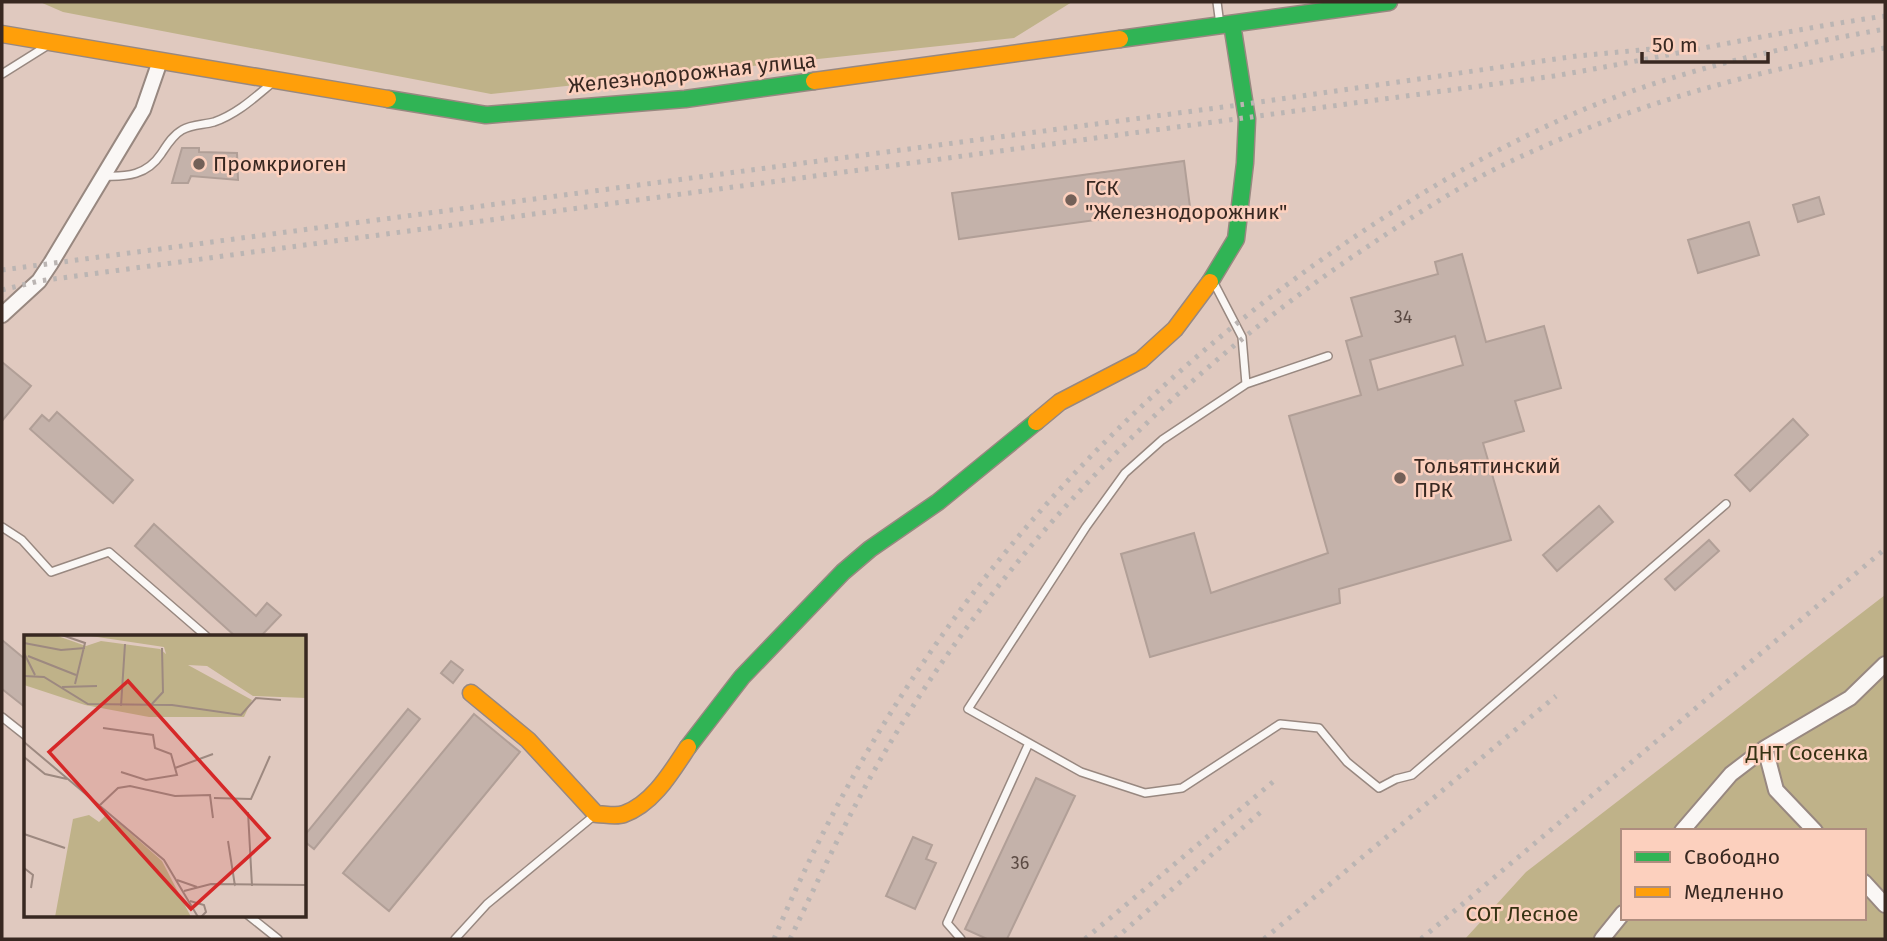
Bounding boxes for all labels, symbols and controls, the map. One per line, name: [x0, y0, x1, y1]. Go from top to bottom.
scale bar: [1642, 21, 1768, 65]
text: 50 m: [1652, 32, 1698, 58]
street label: Железнодорожная улица: [567, 47, 817, 99]
place label: Промкриоген: [213, 151, 347, 177]
marker: Промкриоген: [191, 156, 207, 172]
place label: ГСК "Железнодорожник": [1085, 175, 1288, 225]
marker: ГСК "Железнодорожник": [1063, 192, 1079, 208]
house number: 34: [1394, 306, 1413, 328]
place label: Тольяттинский ПРК: [1414, 453, 1561, 503]
marker: Тольяттинский ПРК: [1392, 470, 1408, 486]
inset map: [24, 635, 306, 916]
park label: ДНТ Сосенка: [1745, 740, 1868, 766]
legend: [1621, 829, 1866, 920]
text: Свободно: [1684, 844, 1780, 870]
house number: 36: [1011, 852, 1029, 874]
text: Медленно: [1684, 879, 1784, 905]
park label: СОТ Лесное: [1465, 901, 1579, 927]

